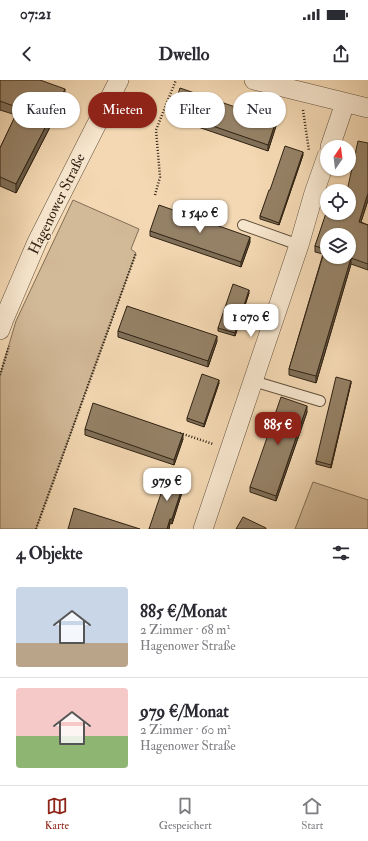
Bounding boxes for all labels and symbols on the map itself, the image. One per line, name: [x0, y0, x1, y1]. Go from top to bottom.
north arrow: [320, 140, 356, 176]
street label: Hagenower Straße: [24, 150, 90, 258]
pin: 1 540 €: [163, 200, 237, 234]
pin: 1 070 €: [214, 304, 288, 338]
pin: 885 €: [250, 412, 306, 446]
pin: 979 €: [139, 468, 195, 502]

